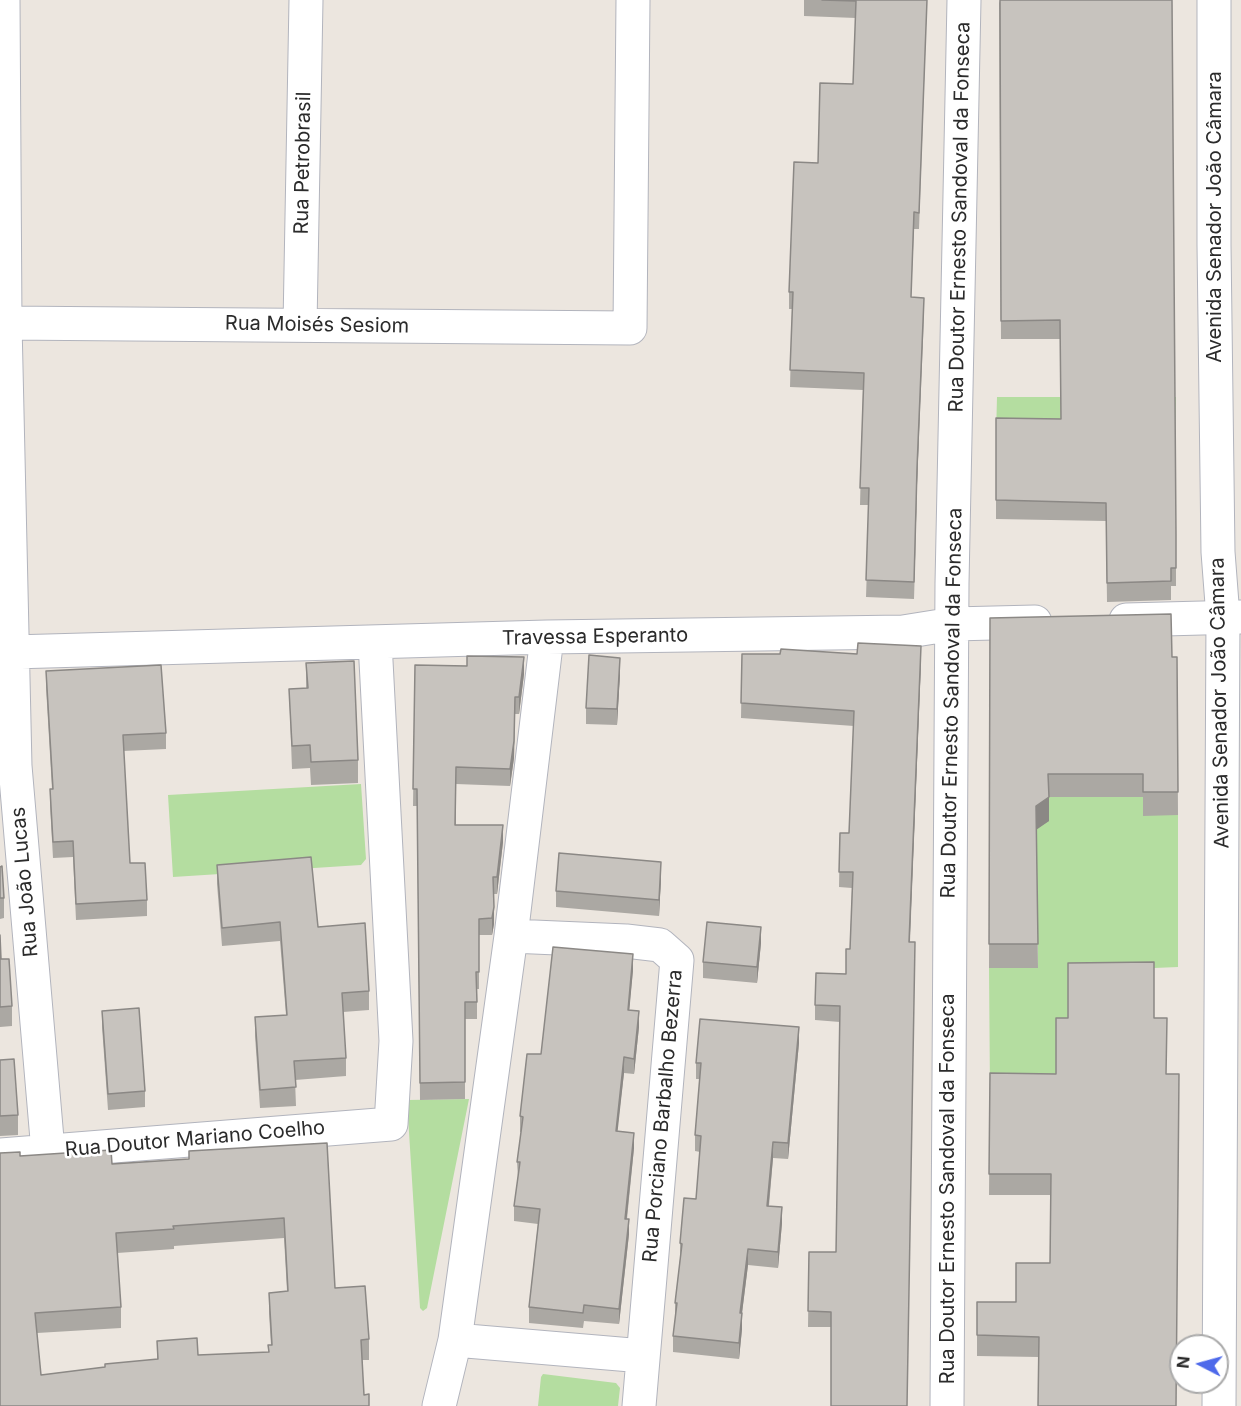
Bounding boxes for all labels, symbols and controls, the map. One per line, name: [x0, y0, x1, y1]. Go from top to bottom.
street label: Rua Doutor Ernesto Sandoval da Fonseca: [945, 21, 975, 413]
street label: Avenida Senador João Câmara: [1203, 71, 1227, 363]
street label: Rua Petrobrasil: [290, 91, 316, 235]
street label: Rua Moisés Sesiom: [225, 311, 409, 339]
street label: Rua Doutor Ernesto Sandoval da Fonseca: [937, 507, 967, 899]
street label: Avenida Senador João Câmara: [1205, 557, 1235, 849]
street label: Travessa Esperanto: [502, 623, 688, 651]
street label: Rua João Lucas: [6, 806, 44, 958]
street label: Rua Porciano Barbalho Bezerra: [638, 969, 688, 1263]
street label: Rua Doutor Ernesto Sandoval da Fonseca: [936, 994, 960, 1384]
street label: Rua Doutor Mariano Coelho: [64, 1116, 326, 1162]
north arrow: [1169, 1334, 1229, 1394]
text: N: [1173, 1355, 1194, 1369]

